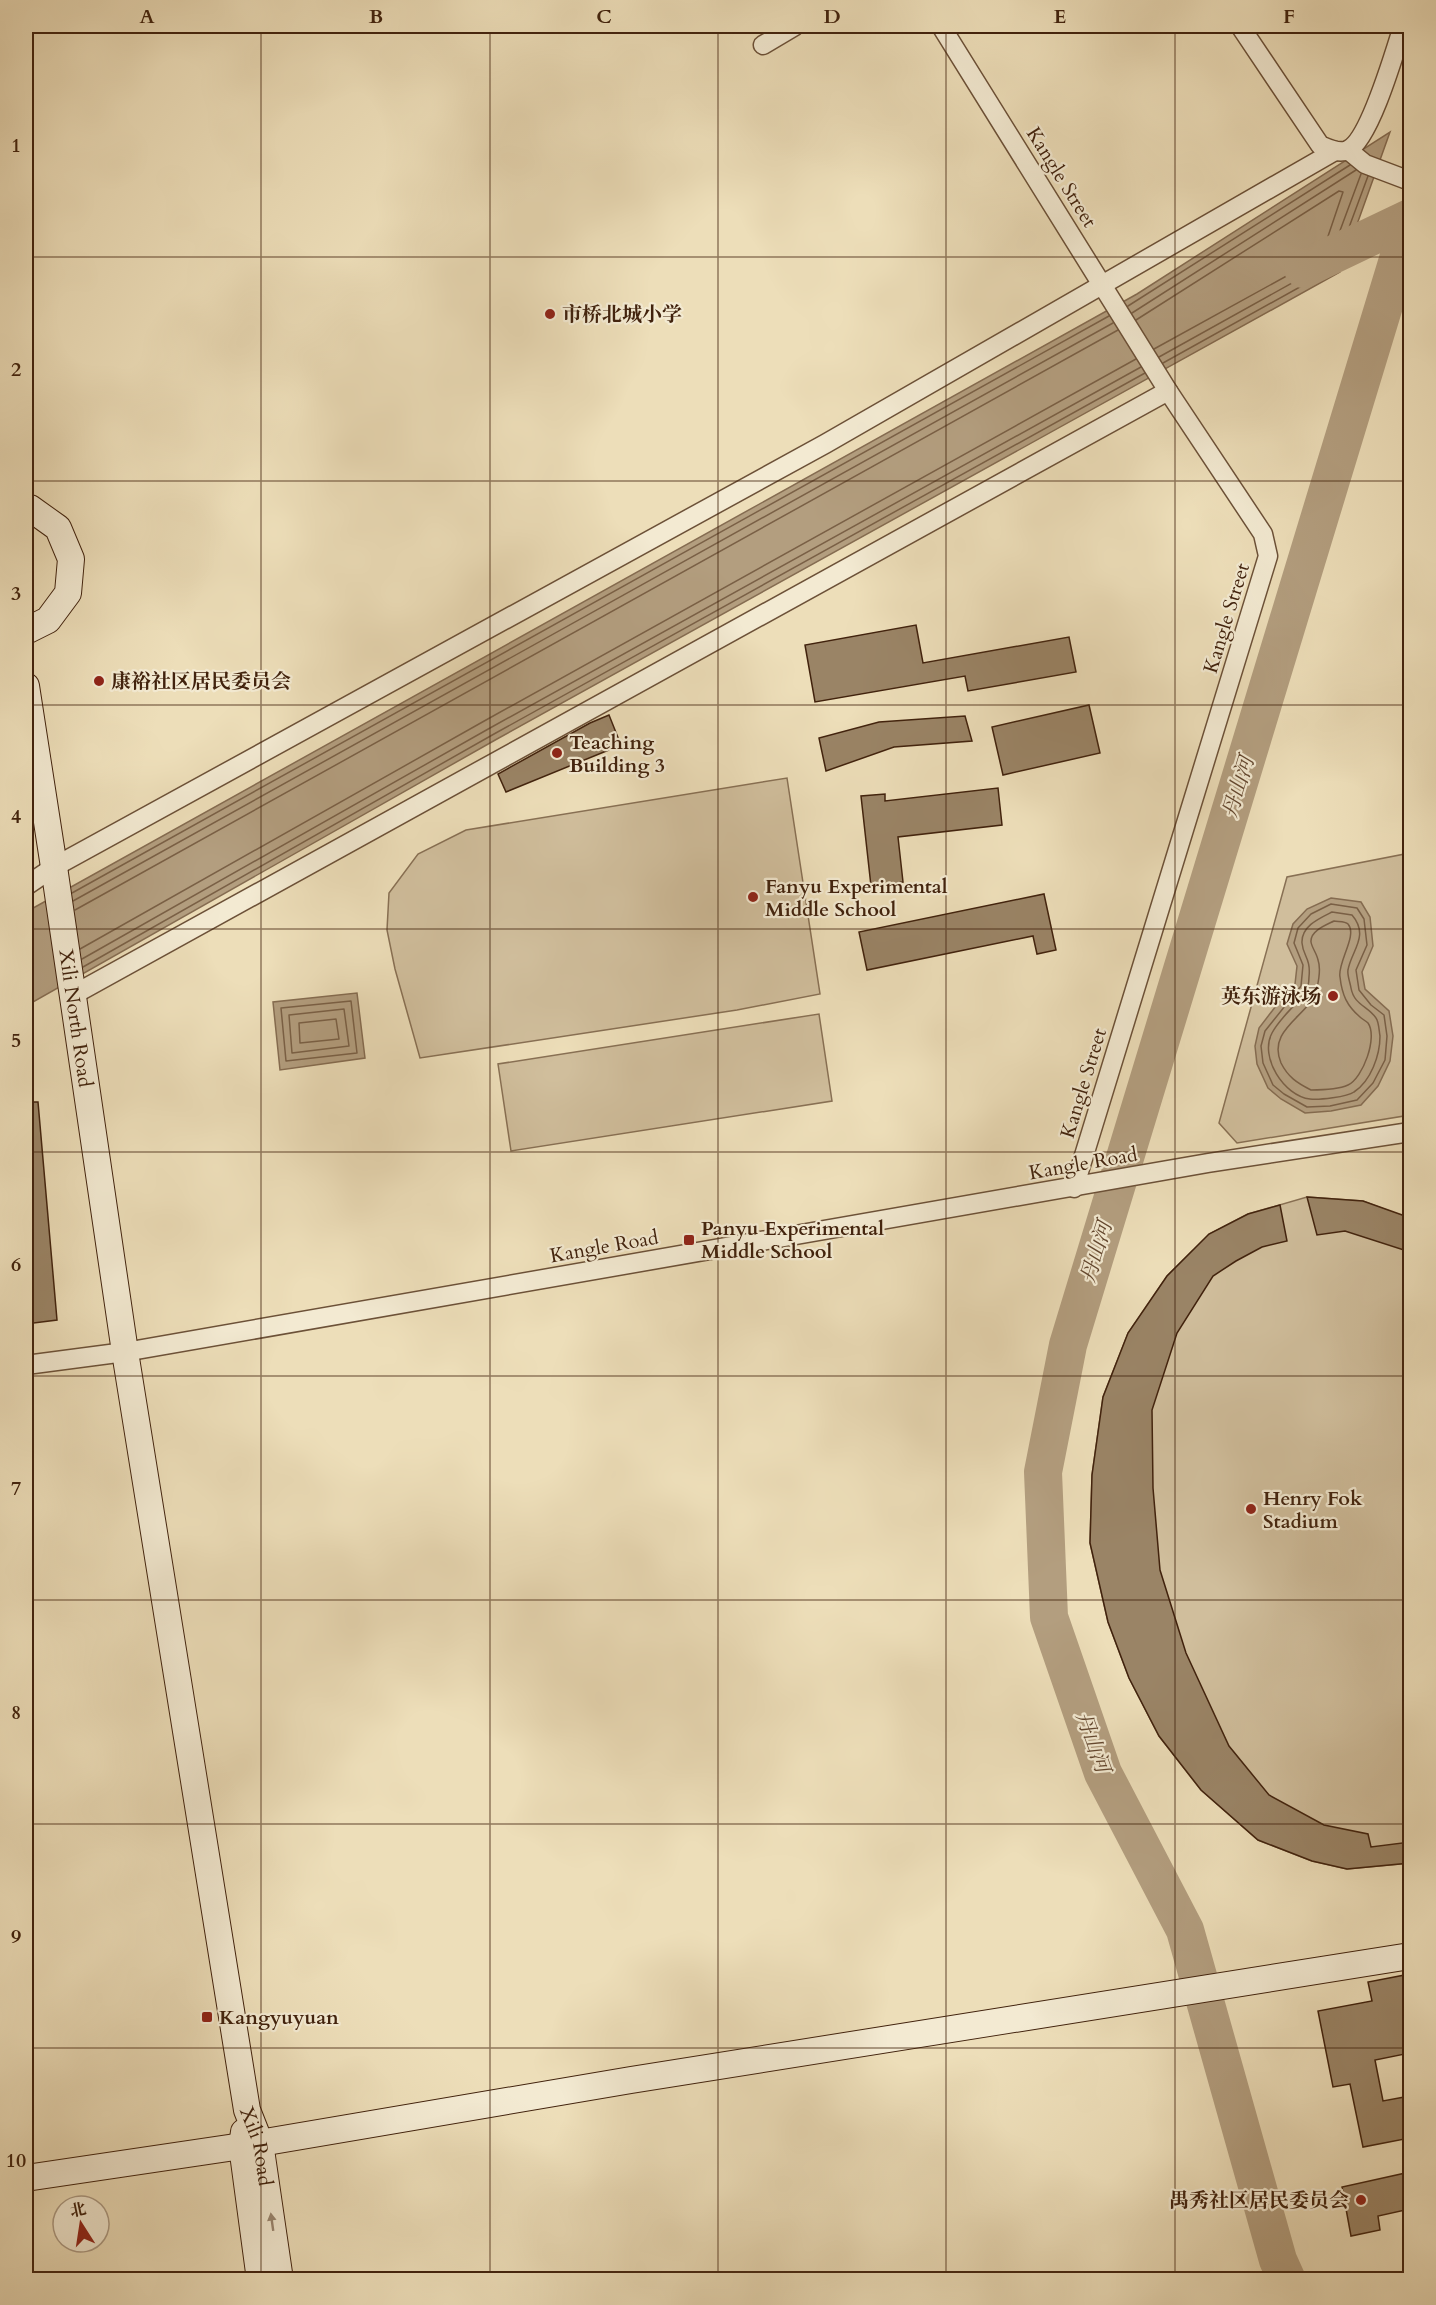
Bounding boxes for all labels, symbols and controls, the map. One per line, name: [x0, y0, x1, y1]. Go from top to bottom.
text: A: [139, 3, 155, 30]
text: B: [369, 3, 383, 30]
text: C: [596, 3, 612, 30]
text: D: [823, 3, 841, 30]
text: E: [1054, 3, 1066, 30]
text: F: [1283, 3, 1295, 30]
street label: Kangle Street: [1020, 122, 1104, 233]
text: 1: [11, 132, 21, 159]
place label: 市桥北城小学: [562, 301, 682, 328]
marker: 市桥北城小学: [543, 307, 557, 321]
text: 2: [11, 356, 21, 383]
street label: Kangle Street: [1197, 559, 1256, 676]
text: 3: [11, 580, 21, 607]
place label: 康裕社区居民委员会: [111, 668, 291, 695]
marker: 康裕社区居民委员会: [92, 674, 106, 688]
place label: Teaching Building 3: [569, 729, 665, 779]
marker: Teaching Building 3: [550, 746, 564, 760]
water label: 丹山河: [1215, 749, 1263, 822]
text: 4: [11, 803, 21, 830]
place label: Fanyu Experimental Middle School: [765, 873, 948, 923]
marker: Fanyu Experimental Middle School: [746, 890, 760, 904]
street label: Xili North Road: [52, 947, 99, 1090]
place label: 英东游泳场: [1221, 983, 1321, 1010]
marker: 英东游泳场: [1326, 989, 1340, 1003]
street label: Kangle Street: [1054, 1024, 1113, 1141]
text: 5: [11, 1027, 21, 1054]
street label: Kangle Road: [1027, 1141, 1140, 1186]
water label: 丹山河: [1073, 1214, 1121, 1287]
place label: Panyu Experimental Middle School: [701, 1215, 884, 1265]
street label: Kangle Road: [548, 1224, 661, 1269]
marker: Panyu Experimental Middle School: [682, 1233, 696, 1247]
text: 6: [11, 1251, 21, 1278]
text: 7: [11, 1475, 21, 1502]
place label: Henry Fok Stadium: [1263, 1485, 1363, 1535]
marker: Henry Fok Stadium: [1244, 1502, 1258, 1516]
text: 8: [11, 1699, 21, 1726]
water label: 丹山河: [1068, 1708, 1118, 1780]
text: 9: [11, 1923, 21, 1950]
place label: Kangyuyuan: [219, 2004, 339, 2031]
marker: Kangyuyuan: [200, 2010, 214, 2024]
street label: Xili Road: [233, 2103, 279, 2188]
text: 10: [6, 2147, 26, 2174]
place label: 禺秀社区居民委员会: [1169, 2187, 1349, 2214]
marker: 禺秀社区居民委员会: [1354, 2193, 1368, 2207]
north arrow: [51, 2194, 111, 2254]
text: 北: [68, 2198, 88, 2223]
one-way arrow: [267, 2212, 276, 2231]

